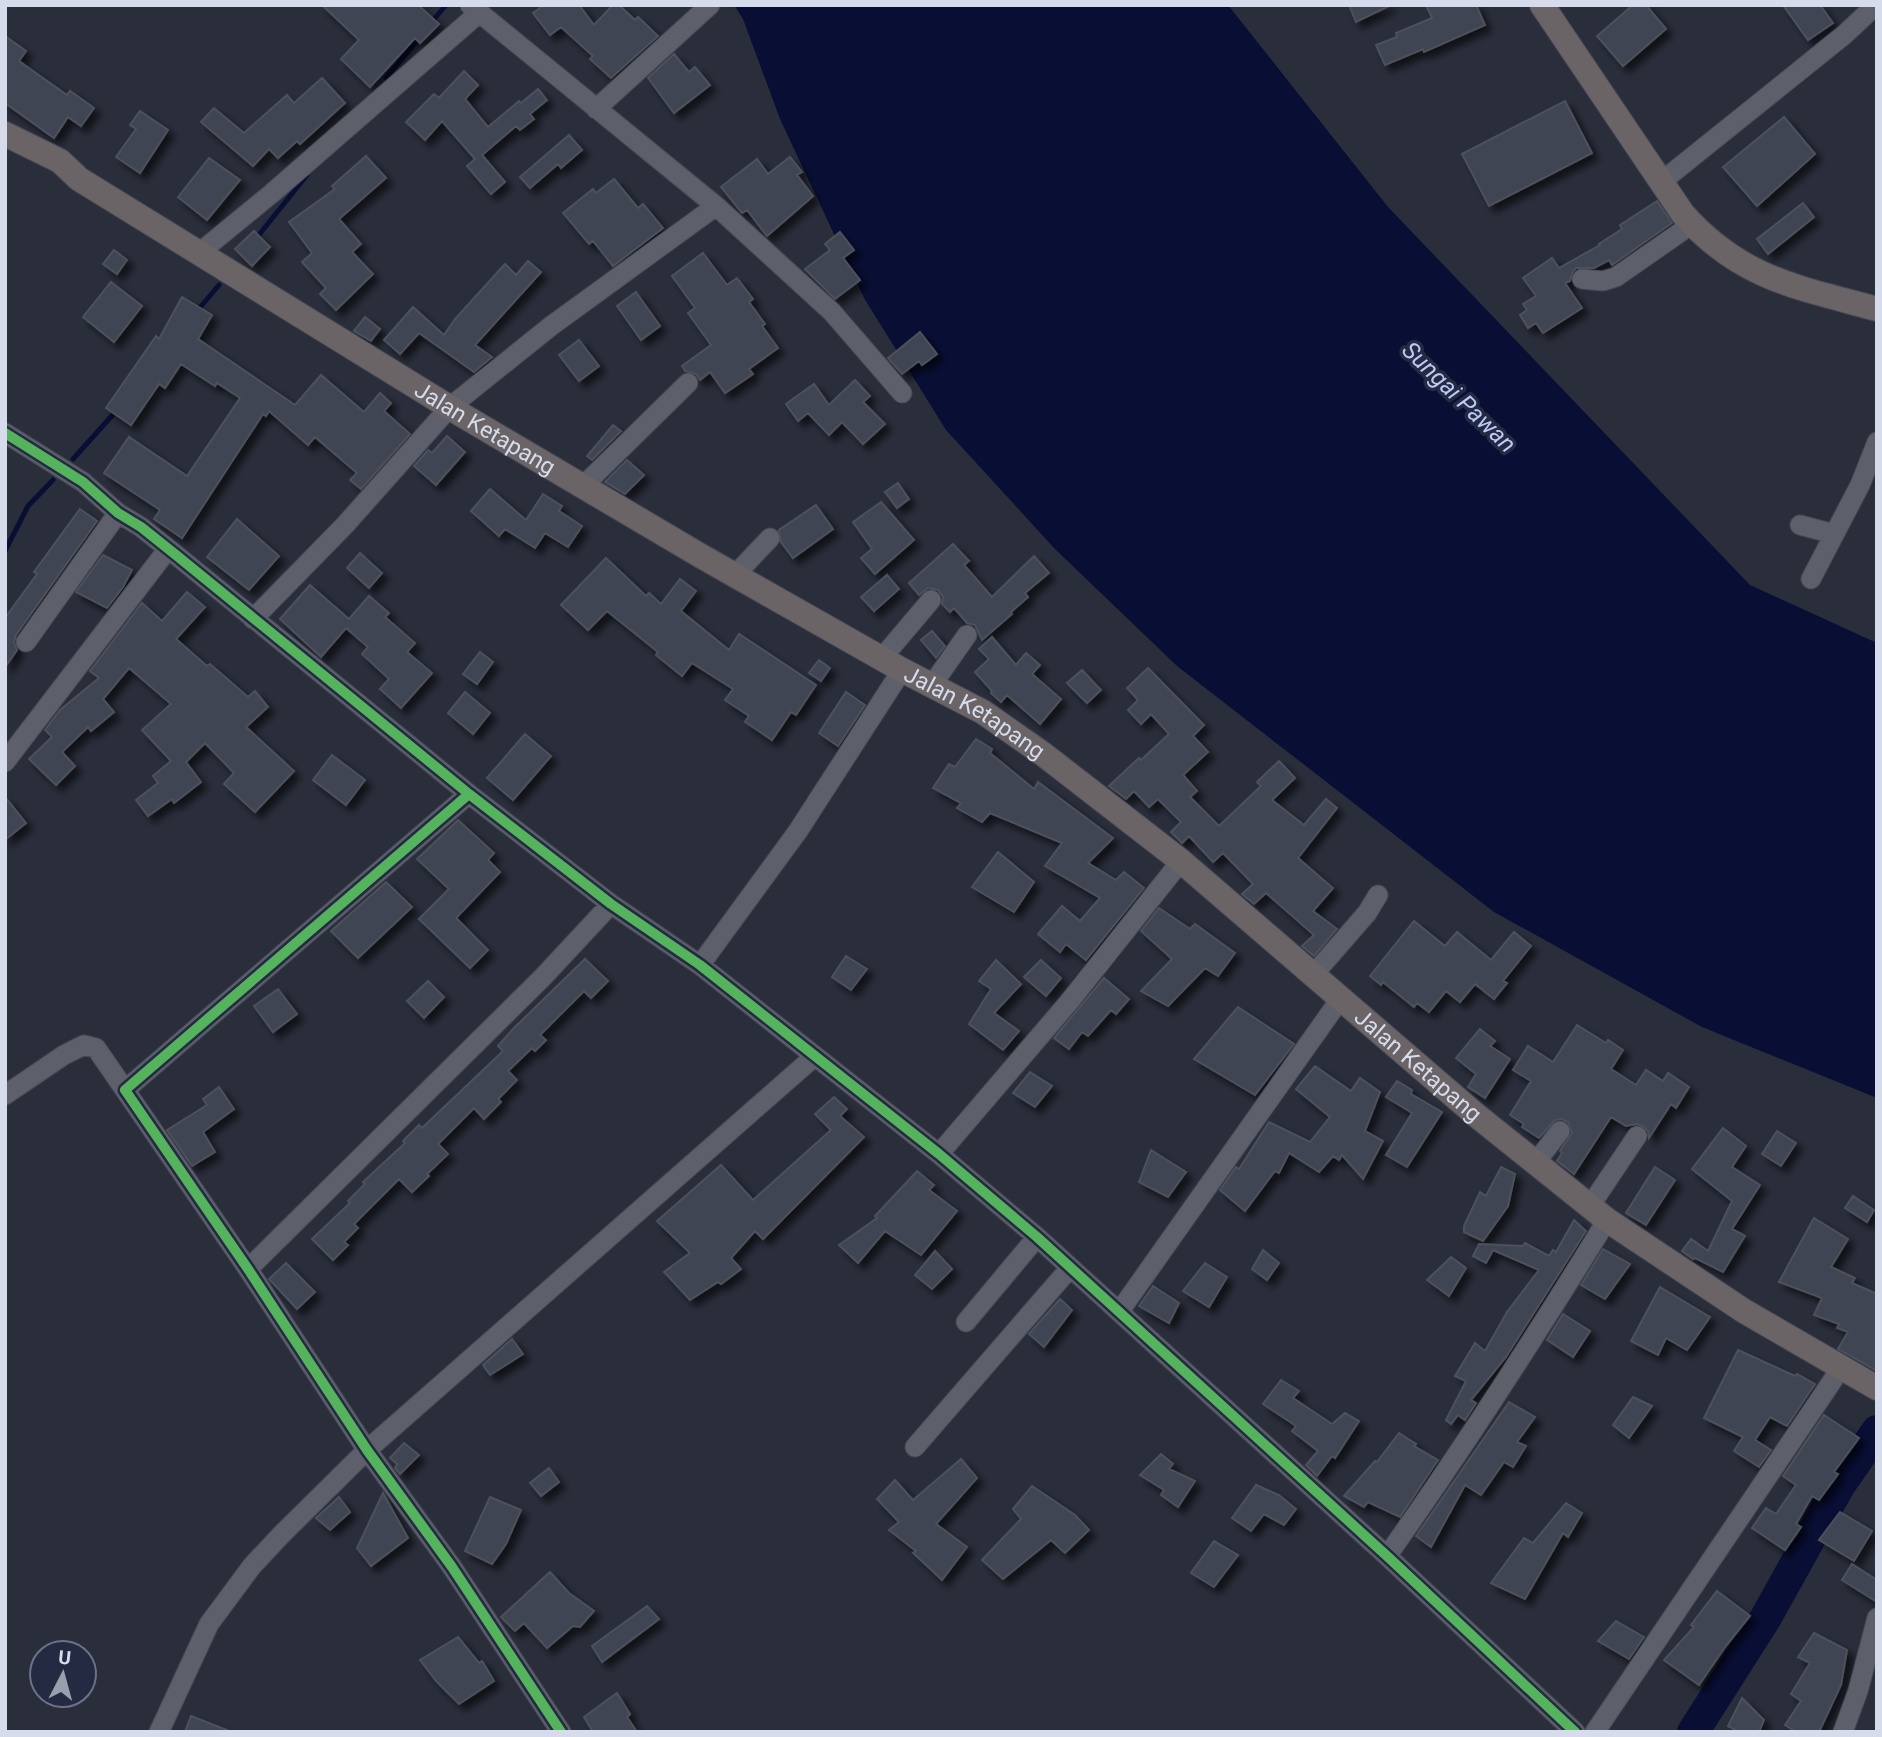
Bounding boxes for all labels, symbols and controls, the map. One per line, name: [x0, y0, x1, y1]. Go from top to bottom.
water label: Sungai Pawan: [1396, 336, 1522, 458]
street label: Jalan Ketapang: [410, 376, 560, 481]
street label: Jalan Ketapang: [900, 660, 1050, 765]
street label: Jalan Ketapang: [1349, 1003, 1487, 1127]
north arrow: [28, 1639, 98, 1709]
text: U: [57, 1645, 72, 1670]

